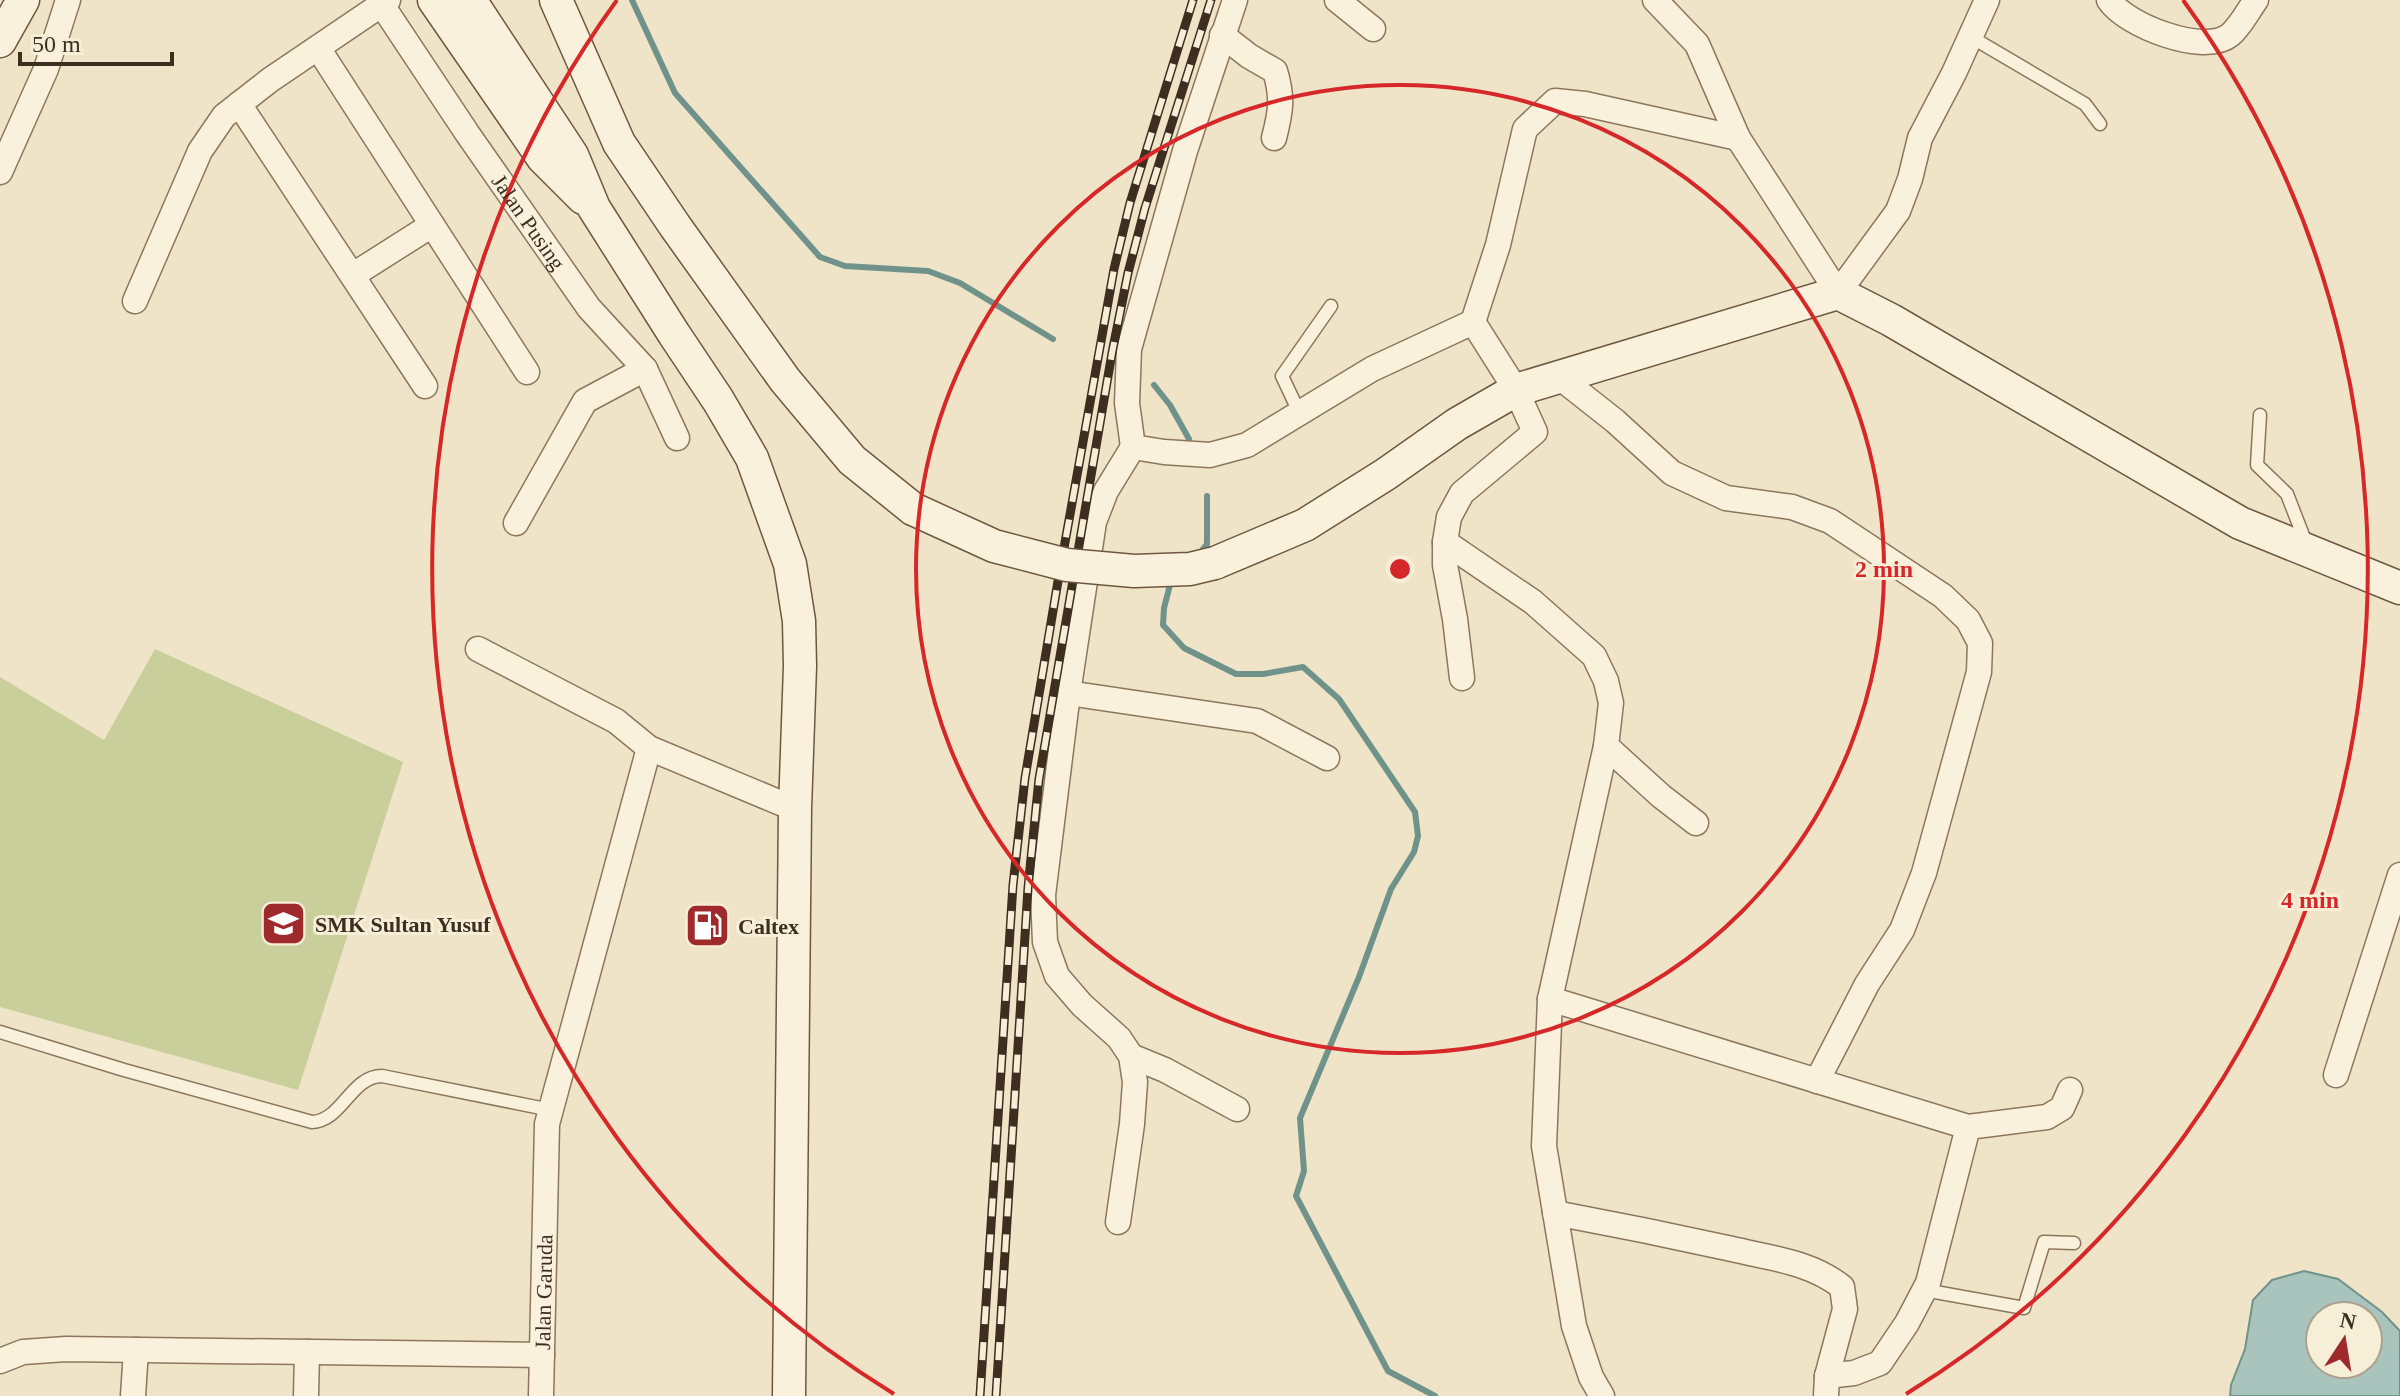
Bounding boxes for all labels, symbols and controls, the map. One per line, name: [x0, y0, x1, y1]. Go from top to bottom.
scale bar: [20, 16, 172, 66]
text: 50 m: [32, 31, 81, 57]
street label: Jalan Pusing: [487, 170, 570, 275]
centre of rings: [1386, 555, 1414, 583]
text: 2 min: [1855, 556, 1913, 582]
text: 4 min: [2281, 887, 2339, 913]
school or university icon: SMK Sultan Yusuf: [260, 900, 308, 948]
fuel station icon: Caltex: [683, 902, 731, 950]
place label: SMK Sultan Yusuf: [315, 912, 491, 937]
place label: Caltex: [738, 914, 799, 939]
street label: Jalan Garuda: [530, 1234, 558, 1350]
north arrow: [2304, 1300, 2384, 1380]
text: N: [2338, 1307, 2359, 1335]

